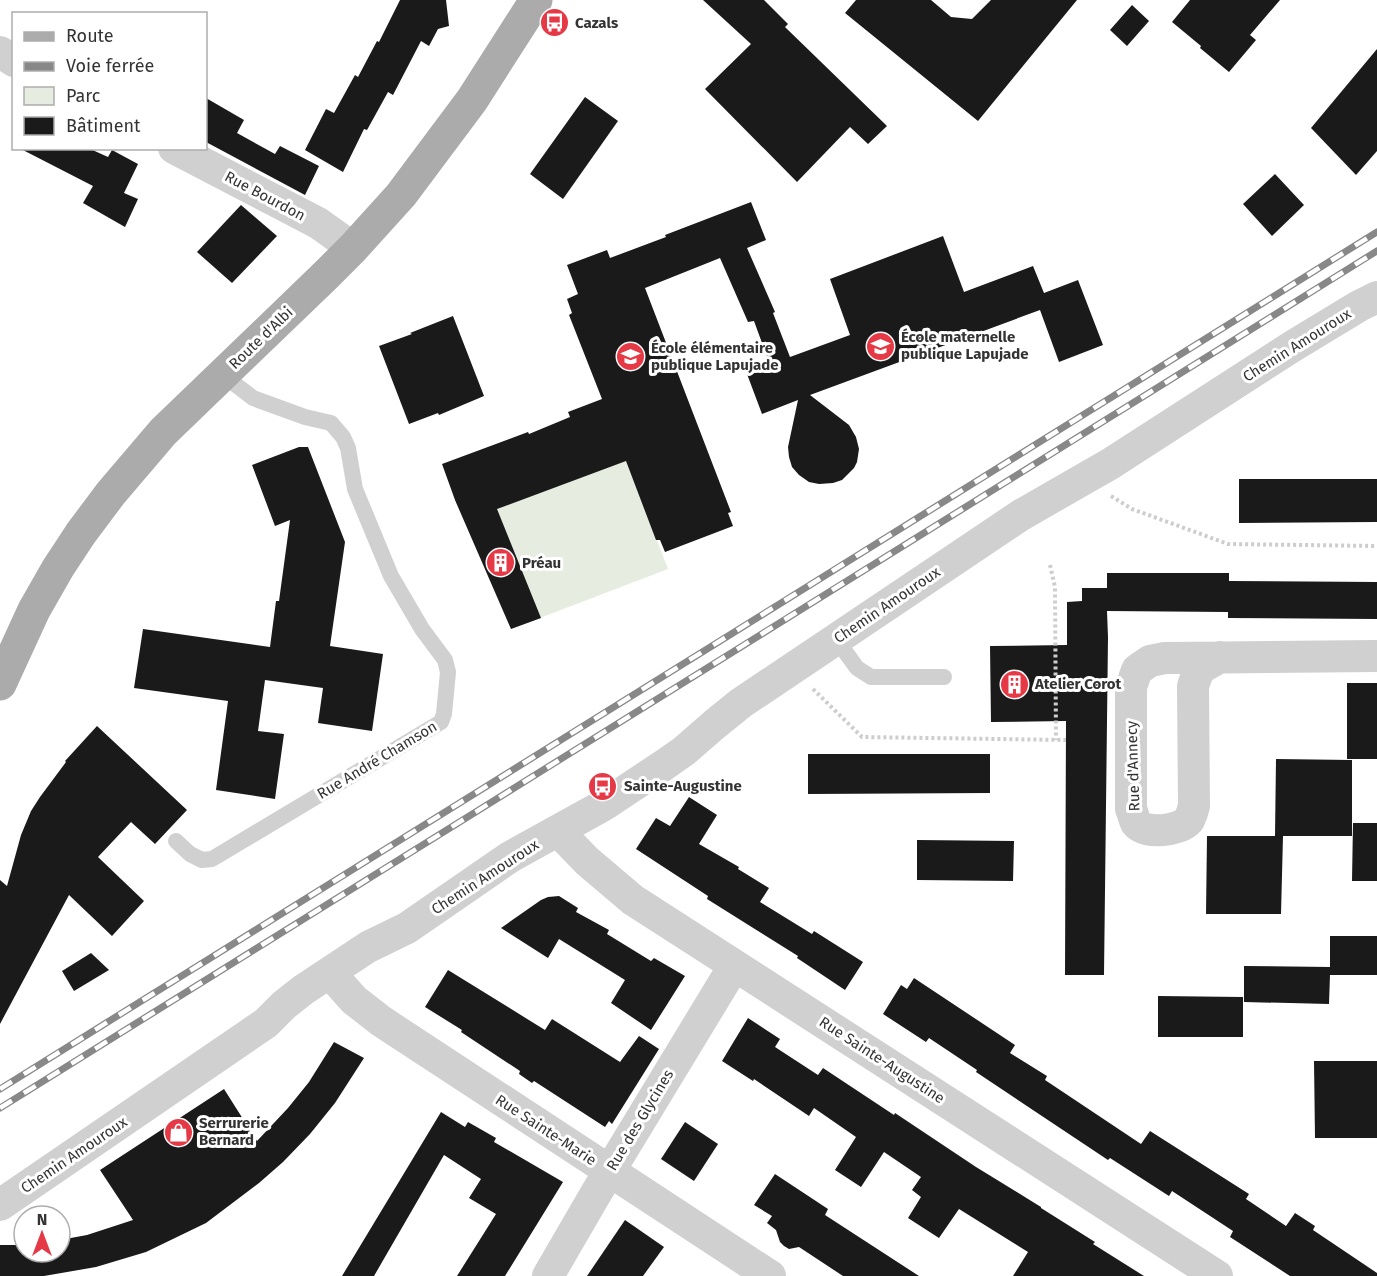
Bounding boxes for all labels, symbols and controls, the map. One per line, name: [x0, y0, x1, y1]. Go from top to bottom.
bus stop icon: Cazals: [538, 7, 570, 39]
legend: [12, 12, 207, 150]
place label: Cazals: [575, 14, 618, 32]
text: Route: [66, 25, 114, 47]
text: Voie ferrée: [66, 55, 154, 77]
text: Parc: [66, 85, 101, 107]
text: Bâtiment: [66, 115, 141, 137]
street label: Rue Bourdon: [222, 167, 308, 225]
street label: Route d'Albi: [225, 303, 297, 373]
street label: Chemin Amouroux: [1240, 304, 1355, 386]
place label: École maternelle publique Lapujade: [901, 328, 1029, 363]
school or university icon: École maternelle publique Lapujade: [864, 330, 896, 362]
place label: École élémentaire publique Lapujade: [651, 339, 779, 374]
school or university icon: École élémentaire publique Lapujade: [614, 341, 646, 373]
building icon: Préau: [485, 547, 517, 579]
place label: Préau: [522, 554, 561, 572]
street label: Chemin Amouroux: [831, 562, 944, 647]
building icon: Atelier Corot: [998, 668, 1030, 700]
place label: Atelier Corot: [1034, 675, 1122, 693]
street label: Rue André Chamson: [314, 717, 440, 803]
street label: Rue d'Annecy: [1122, 720, 1144, 812]
bus stop icon: Sainte-Augustine: [587, 770, 619, 802]
place label: Sainte-Augustine: [624, 777, 742, 795]
street label: Chemin Amouroux: [428, 835, 543, 918]
street label: Rue Sainte-Augustine: [816, 1013, 948, 1107]
street label: Rue des Glycines: [603, 1066, 677, 1174]
street label: Rue Sainte-Marie: [492, 1091, 600, 1169]
street label: Chemin Amouroux: [18, 1112, 131, 1197]
place label: Serrurerie Bernard: [199, 1114, 269, 1149]
shop icon: Serrurerie Bernard: [162, 1116, 194, 1148]
north arrow: [12, 1204, 72, 1264]
text: N: [37, 1210, 47, 1229]

